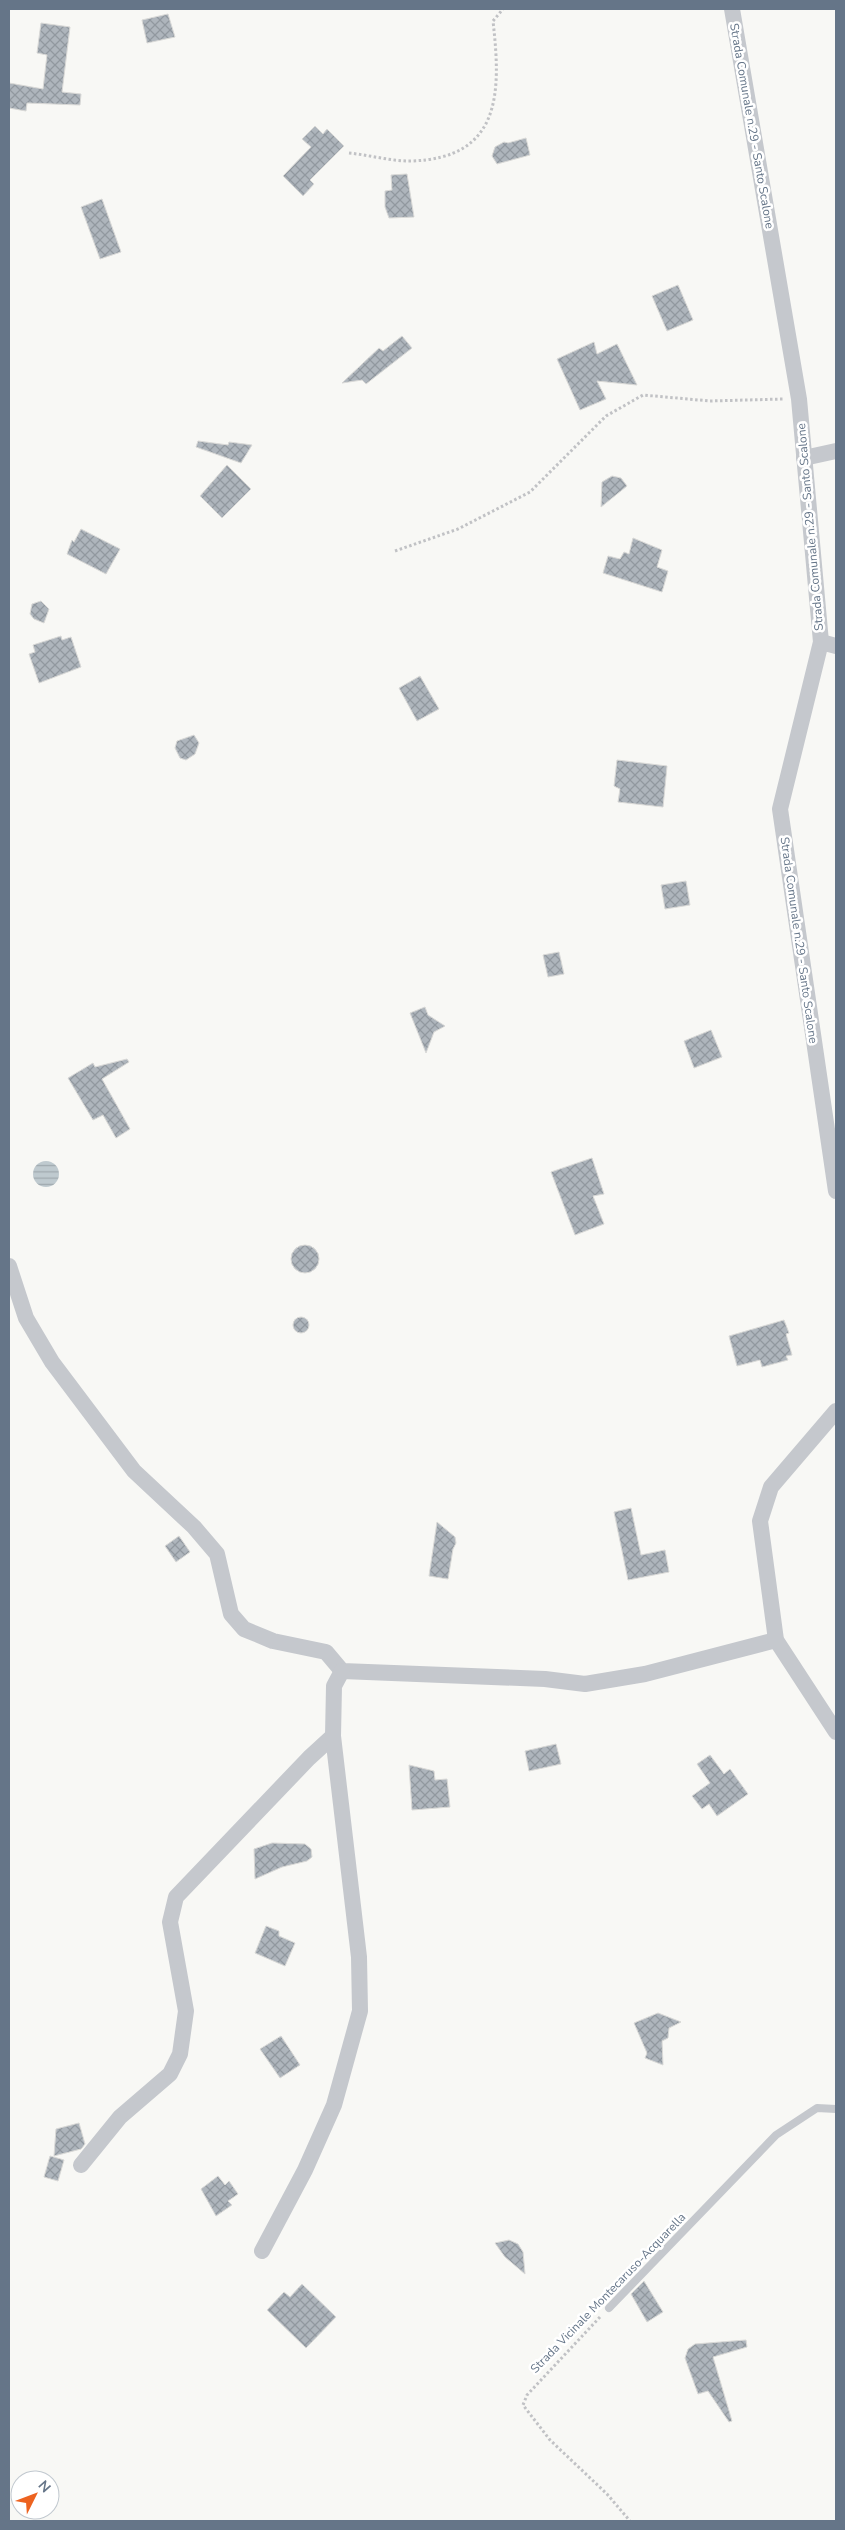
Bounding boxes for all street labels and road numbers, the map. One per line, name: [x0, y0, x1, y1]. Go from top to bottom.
street label: Strada Comunale n.29 - Santo Scalone: [726, 22, 778, 230]
street label: Strada Comunale n.29 - Santo Scalone: [793, 423, 827, 631]
street label: Strada Comunale n.29 - Santo Scalone: [777, 836, 821, 1044]
street label: Strada Vicinale Montecaruso-Acquarella: [527, 2209, 689, 2377]

